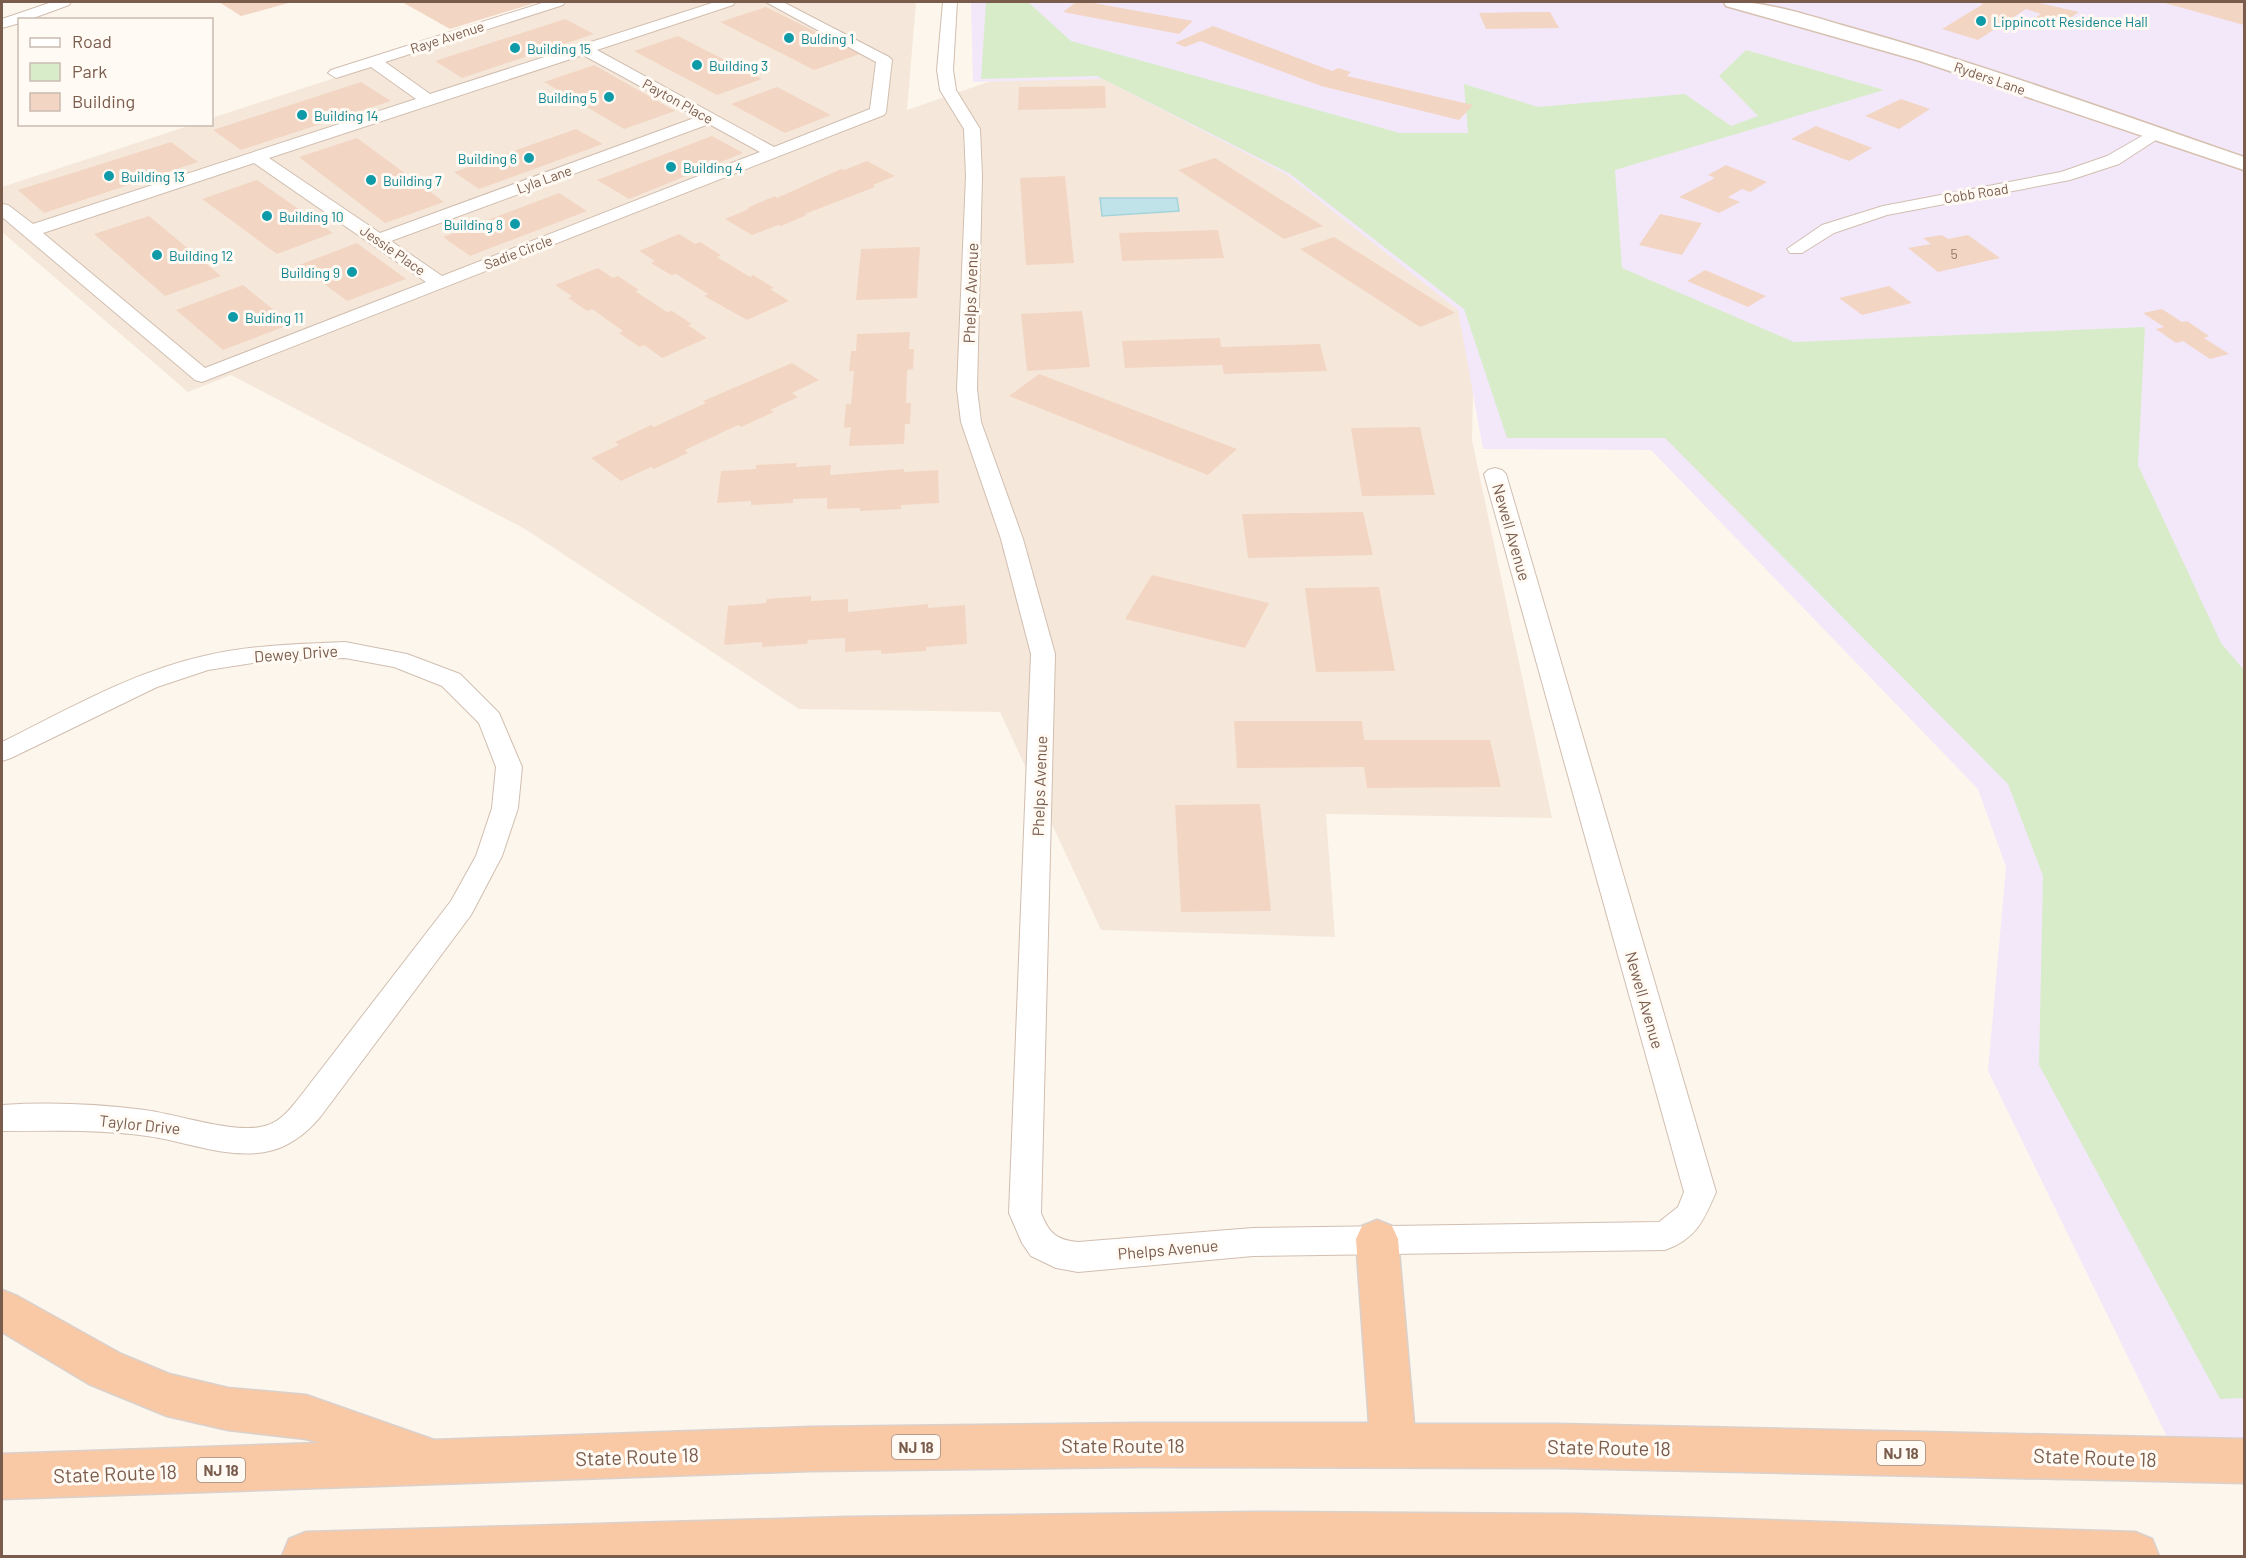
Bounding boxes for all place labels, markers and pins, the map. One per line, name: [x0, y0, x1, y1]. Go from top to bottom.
place label: Lippincott Residence Hall: [1993, 13, 2148, 30]
marker: Lippincott Residence Hall: [1974, 14, 1988, 28]
place label: Bulding 1: [801, 30, 854, 47]
marker: Bulding 1: [782, 31, 796, 45]
place label: Building 15: [527, 40, 591, 57]
marker: Building 15: [508, 41, 522, 55]
place label: Building 3: [709, 57, 768, 74]
marker: Building 3: [690, 58, 704, 72]
place label: Building 5: [538, 89, 597, 106]
marker: Building 5: [602, 90, 616, 104]
place label: Building 14: [314, 107, 379, 124]
marker: Building 14: [295, 108, 309, 122]
place label: Building 6: [458, 150, 517, 167]
marker: Building 6: [522, 151, 536, 165]
place label: Building 4: [683, 159, 743, 176]
marker: Building 4: [664, 160, 678, 174]
place label: Building 13: [121, 168, 185, 185]
marker: Building 13: [102, 169, 116, 183]
place label: Building 7: [383, 172, 442, 189]
marker: Building 7: [364, 173, 378, 187]
place label: Building 10: [279, 208, 344, 225]
marker: Building 10: [260, 209, 274, 223]
place label: Building 8: [444, 216, 503, 233]
marker: Building 8: [508, 217, 522, 231]
place label: Building 12: [169, 247, 233, 264]
marker: Building 12: [150, 248, 164, 262]
place label: Building 9: [281, 264, 340, 281]
marker: Building 9: [345, 265, 359, 279]
place label: Buiding 11: [245, 309, 304, 326]
marker: Buiding 11: [226, 310, 240, 324]

